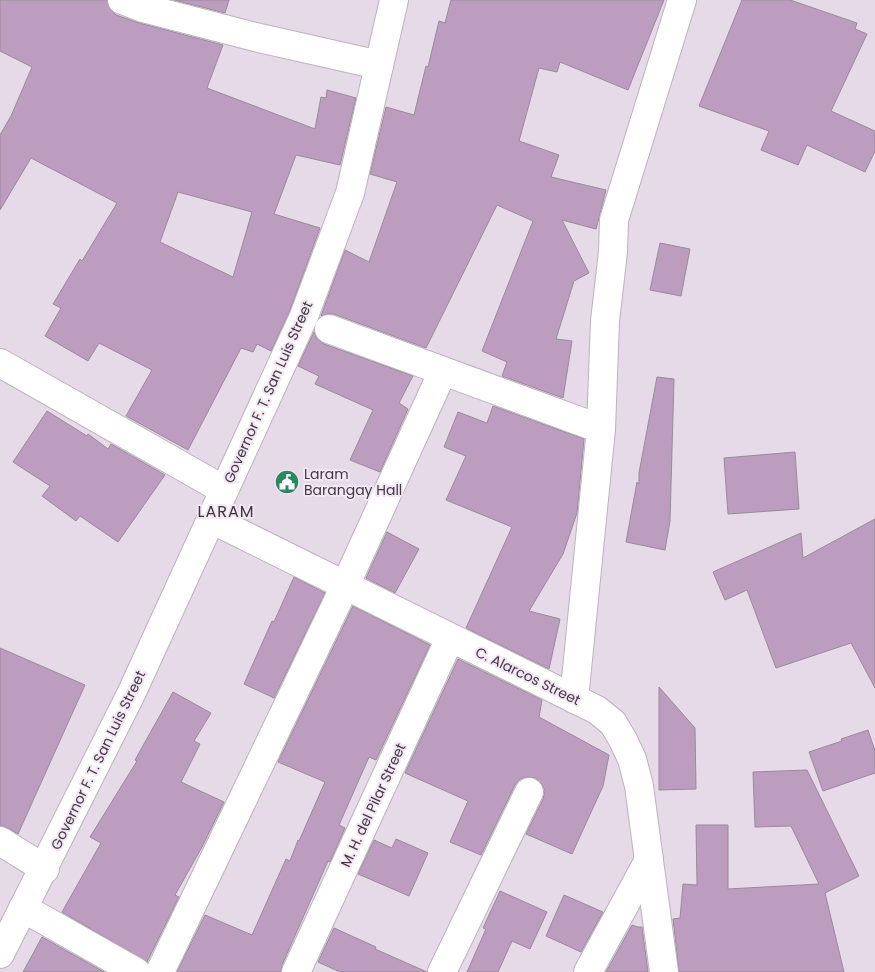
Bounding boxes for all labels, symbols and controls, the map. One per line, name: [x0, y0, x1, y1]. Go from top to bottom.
street label: Governor F. T. San Luis Street: [219, 298, 317, 486]
place label: Laram Barangay Hall: [304, 464, 402, 500]
public building icon: Laram Barangay Hall: [274, 469, 300, 495]
district label: LARAM: [198, 500, 254, 523]
street label: C. Alarcos Street: [472, 642, 584, 710]
street label: Governor F. T. San Luis Street: [46, 667, 150, 853]
street label: M. H. del Pilar Street: [335, 740, 411, 870]

